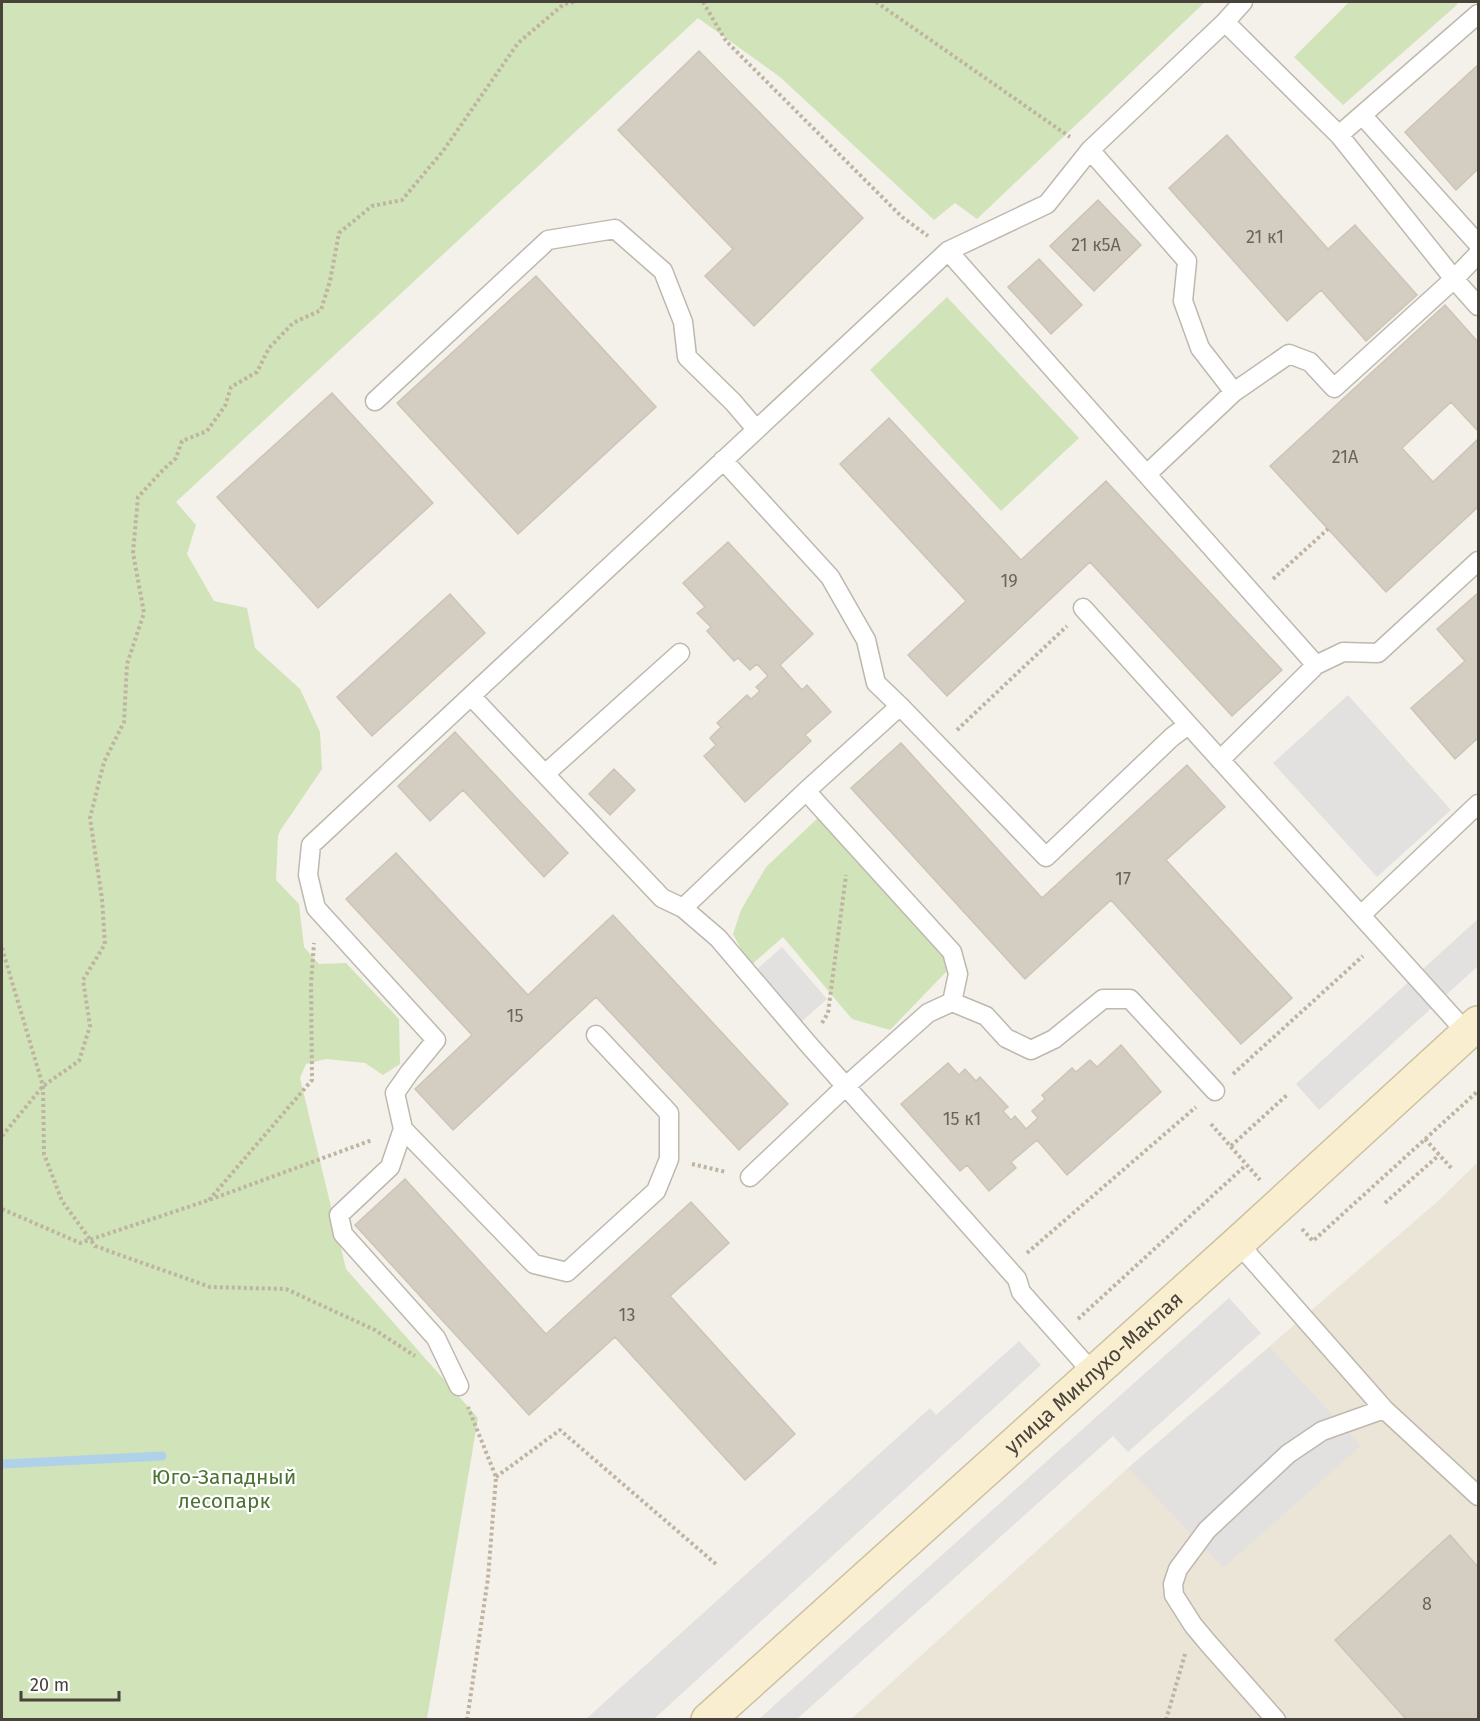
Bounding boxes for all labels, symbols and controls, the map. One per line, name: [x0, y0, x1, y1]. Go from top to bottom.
house number: 21 к1: [1246, 226, 1284, 248]
house number: 21 к5А: [1071, 234, 1121, 256]
house number: 21А: [1332, 446, 1359, 468]
house number: 19: [1000, 570, 1018, 592]
house number: 17: [1115, 868, 1131, 890]
house number: 15: [507, 1005, 523, 1027]
house number: 15 к1: [943, 1108, 981, 1130]
street label: улица Миклухо-Маклая: [999, 1286, 1188, 1460]
house number: 13: [619, 1304, 635, 1326]
park label: Юго-Западный лесопарк: [152, 1464, 296, 1514]
house number: 8: [1422, 1593, 1432, 1615]
scale bar: [21, 1664, 118, 1702]
text: 20 m: [30, 1674, 69, 1696]

